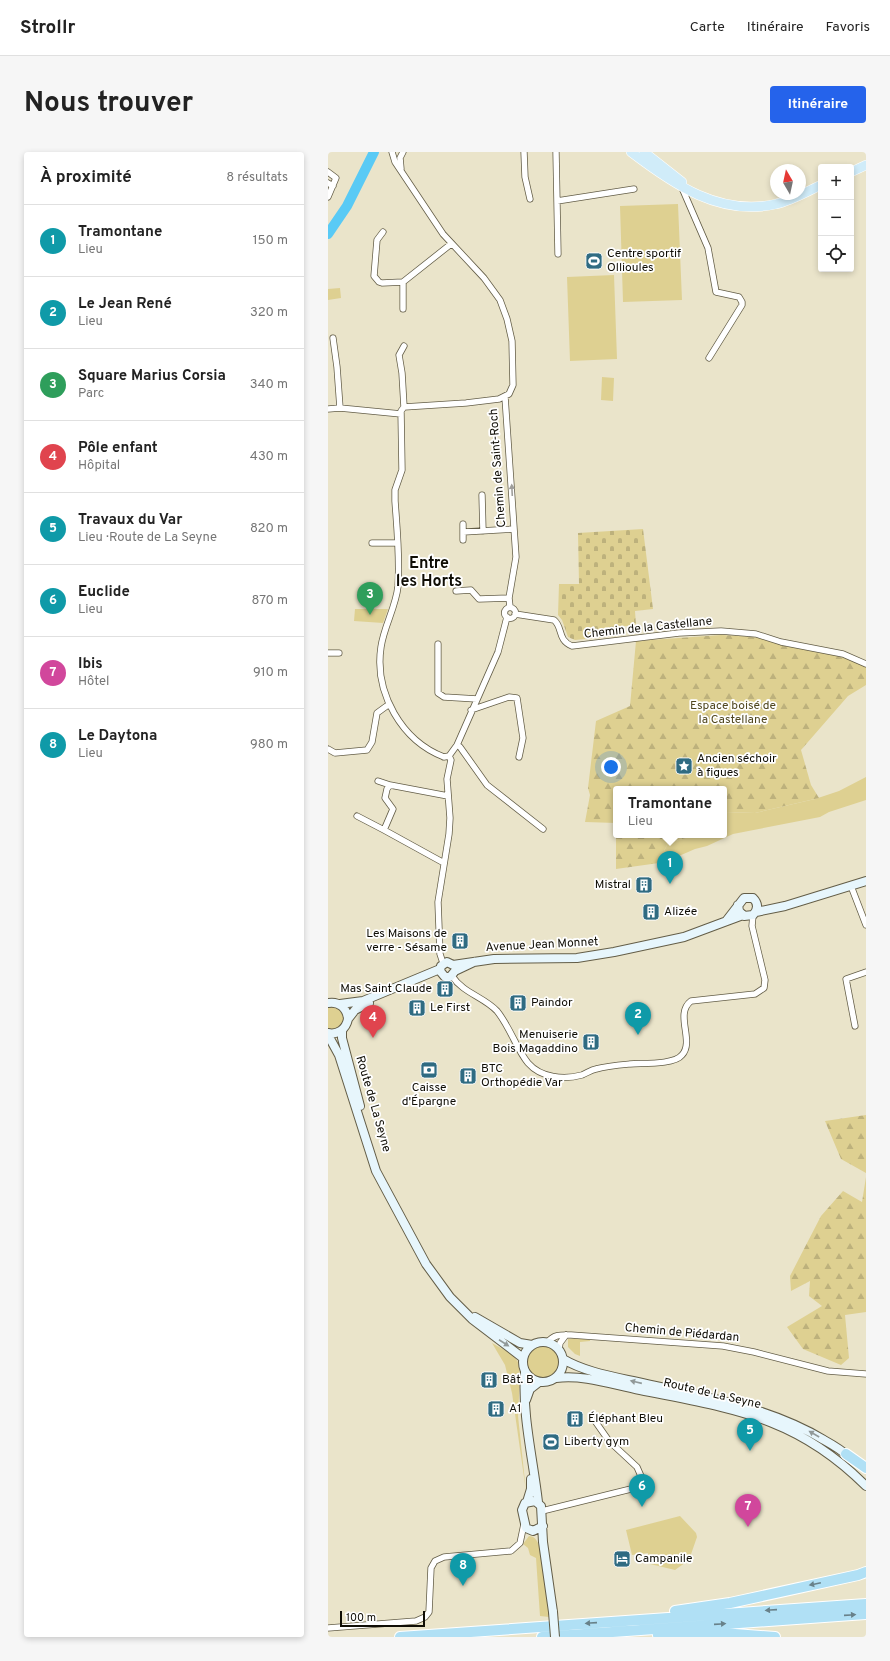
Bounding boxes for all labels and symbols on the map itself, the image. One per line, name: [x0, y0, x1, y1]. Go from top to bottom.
north arrow: [770, 164, 806, 200]
place label: Centre sportif Ollioules: [607, 246, 681, 276]
sports icon: Centre sportif Ollioules: [584, 251, 604, 271]
street label: Chemin de Saint-Roch: [486, 408, 510, 528]
one-way arrow: [508, 484, 515, 496]
district label: Entre les Horts: [396, 554, 462, 592]
pin: 3: [357, 582, 383, 615]
street label: Chemin de la Castellane: [583, 613, 713, 643]
park label: Espace boisé de la Castellane: [690, 698, 776, 728]
place label: Ancien séchoir à figues: [697, 751, 777, 781]
place icon: Ancien séchoir à figues: [674, 756, 694, 776]
your location: [601, 757, 621, 777]
pin: 1: [657, 851, 683, 884]
building icon: Mistral: [634, 875, 654, 895]
place label: Mistral: [595, 877, 631, 893]
building icon: Alizée: [641, 902, 661, 922]
place label: Alizée: [664, 904, 697, 920]
place label: Les Maisons de verre - Sésame: [366, 926, 447, 956]
building icon: Les Maisons de verre - Sésame: [450, 931, 470, 951]
street label: Avenue Jean Monnet: [485, 934, 599, 956]
building icon: Mas Saint Claude: [435, 979, 455, 999]
place label: Mas Saint Claude: [340, 981, 432, 997]
building icon: Paindor: [508, 993, 528, 1013]
place label: Paindor: [531, 995, 573, 1011]
building icon: Le First: [407, 998, 427, 1018]
place label: Le First: [430, 1000, 470, 1016]
pin: 2: [625, 1002, 651, 1035]
pin: 4: [360, 1005, 386, 1038]
place label: Menuiserie Bois Magaddino: [493, 1027, 578, 1057]
building icon: Menuiserie Bois Magaddino: [581, 1032, 601, 1052]
street label: Route de La Seyne: [352, 1054, 394, 1154]
bank icon: Caisse d'Épargne: [419, 1060, 439, 1080]
place label: BTC Orthopédie Var: [481, 1061, 563, 1091]
building icon: BTC Orthopédie Var: [458, 1066, 478, 1086]
place label: Caisse d'Épargne: [402, 1080, 456, 1110]
street label: Chemin de Piédardan: [624, 1320, 740, 1346]
one-way arrow: [498, 1340, 510, 1347]
building icon: Bât. B: [479, 1370, 499, 1390]
place label: Bât. B: [502, 1372, 534, 1388]
street label: Route de La Seyne: [662, 1375, 762, 1413]
one-way arrow: [629, 1378, 642, 1384]
building icon: A1: [486, 1399, 506, 1419]
place label: A1: [509, 1401, 522, 1417]
building icon: Éléphant Bleu: [565, 1409, 585, 1429]
place label: Éléphant Bleu: [588, 1411, 663, 1427]
pin: 5: [737, 1418, 763, 1451]
one-way arrow: [808, 1430, 819, 1437]
sports icon: Liberty gym: [541, 1432, 561, 1452]
place label: Liberty gym: [564, 1434, 629, 1450]
pin: 6: [629, 1474, 655, 1507]
pin: 7: [735, 1494, 761, 1527]
hotel icon: Campanile: [612, 1549, 632, 1569]
place label: Campanile: [635, 1551, 692, 1567]
pin: 8: [450, 1553, 476, 1586]
one-way arrow: [809, 1582, 821, 1588]
one-way arrow: [765, 1607, 777, 1614]
scale bar: [340, 1609, 425, 1628]
one-way arrow: [844, 1611, 856, 1618]
one-way arrow: [585, 1620, 597, 1627]
one-way arrow: [714, 1621, 726, 1628]

